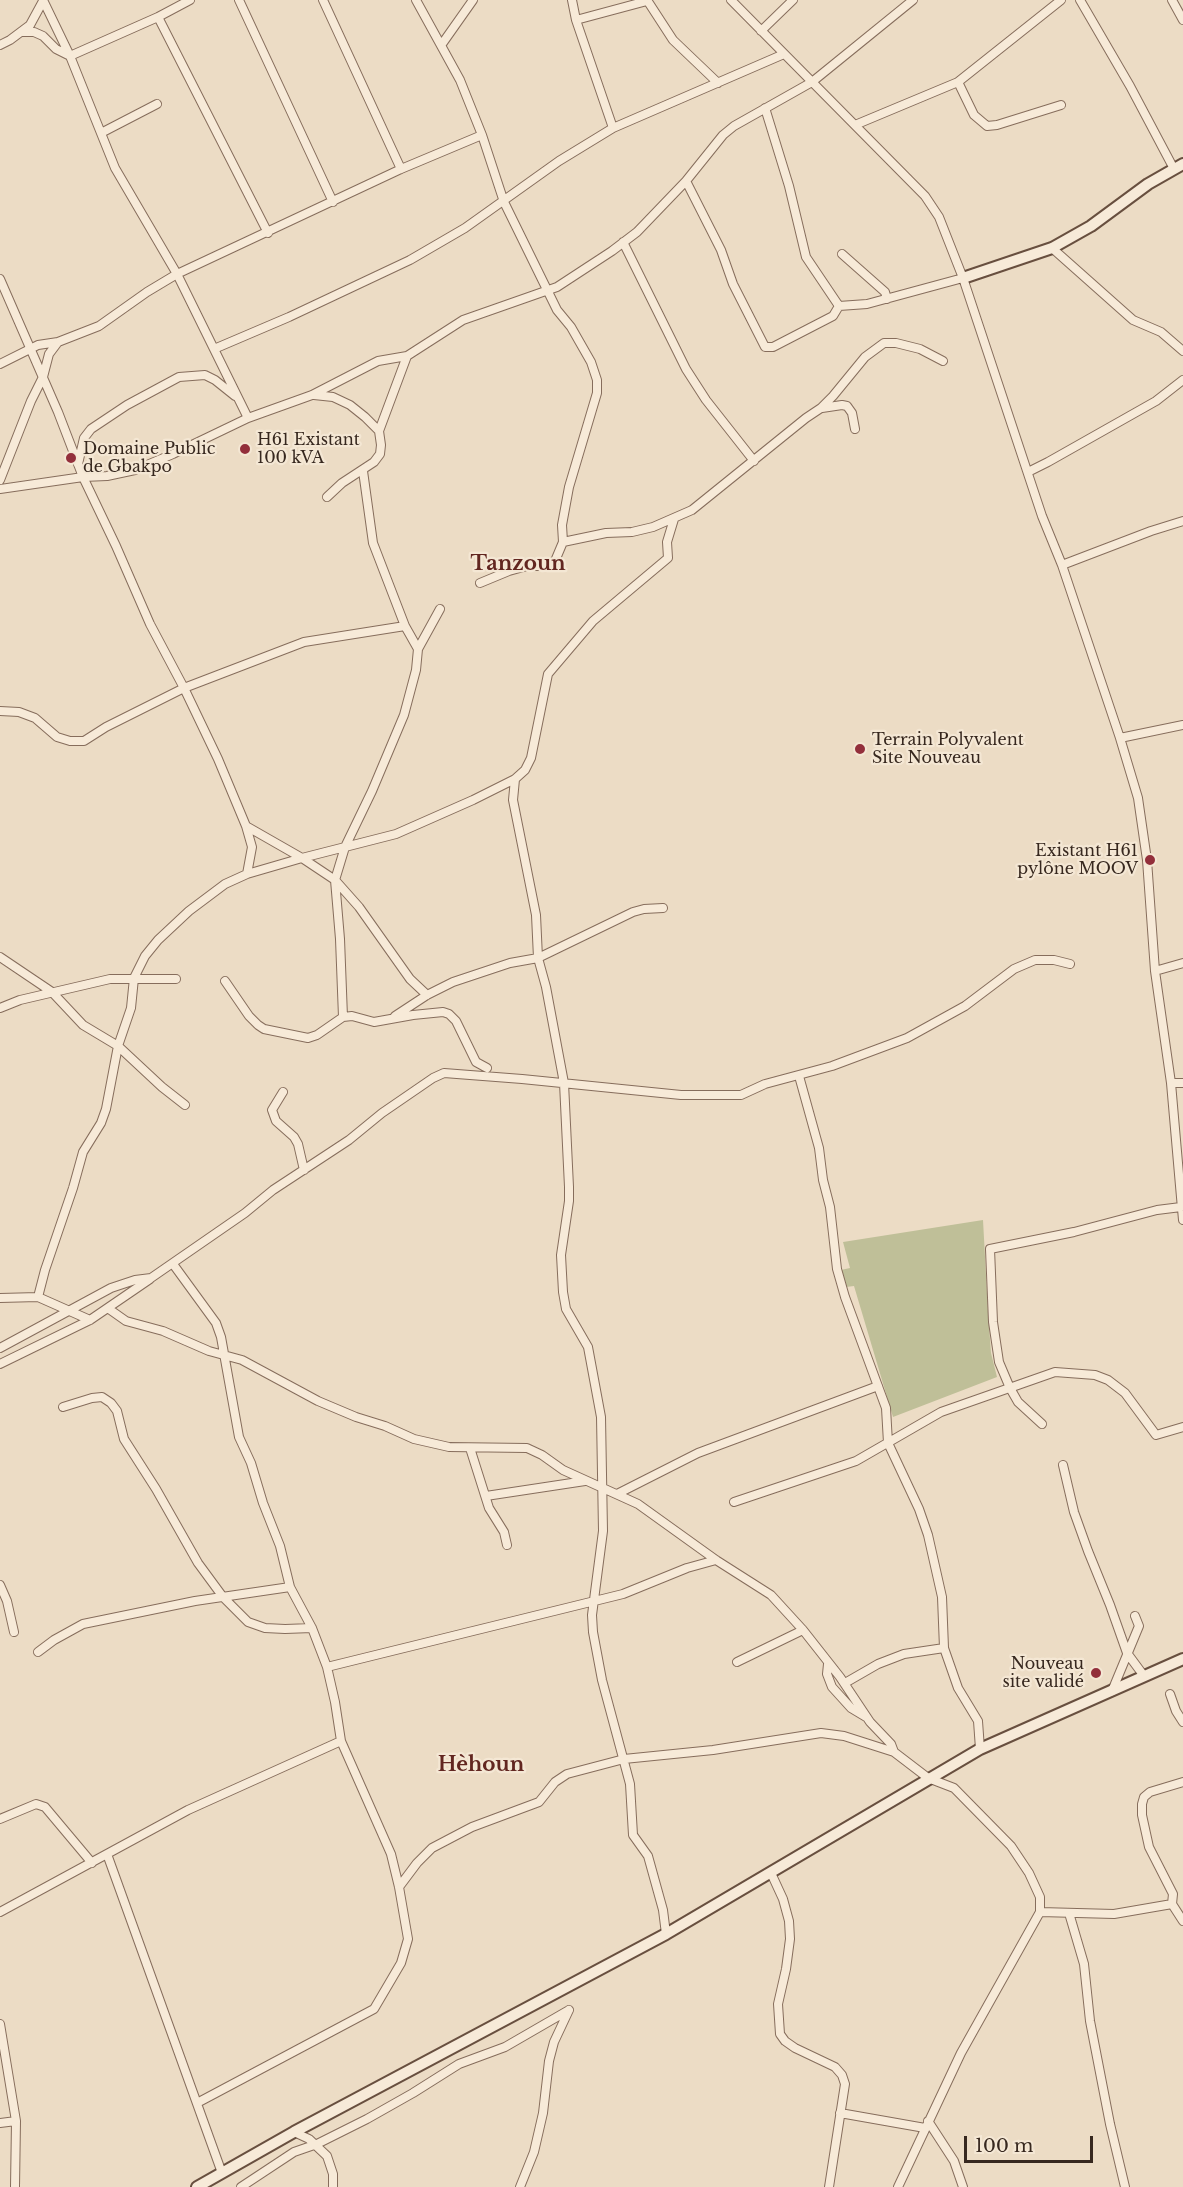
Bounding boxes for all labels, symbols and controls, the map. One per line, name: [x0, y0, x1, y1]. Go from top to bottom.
place label: H61 Existant 100 kVA: [257, 430, 360, 468]
place label: Domaine Public de Gbakpo: [83, 439, 215, 477]
marker: H61 Existant 100 kVA: [238, 442, 252, 456]
marker: Domaine Public de Gbakpo: [64, 451, 78, 465]
district label: Tanzoun: [470, 552, 566, 576]
place label: Terrain Polyvalent Site Nouveau: [872, 730, 1024, 768]
marker: Terrain Polyvalent Site Nouveau: [853, 742, 867, 756]
place label: Existant H61 pylône MOOV: [1017, 841, 1138, 879]
marker: Existant H61 pylône MOOV: [1143, 853, 1157, 867]
place label: Nouveau site validé: [1002, 1654, 1084, 1692]
marker: Nouveau site validé: [1089, 1666, 1103, 1680]
district label: Hèhoun: [438, 1753, 524, 1777]
scale bar: [967, 2124, 1096, 2162]
text: 100 m: [975, 2135, 1033, 2157]

